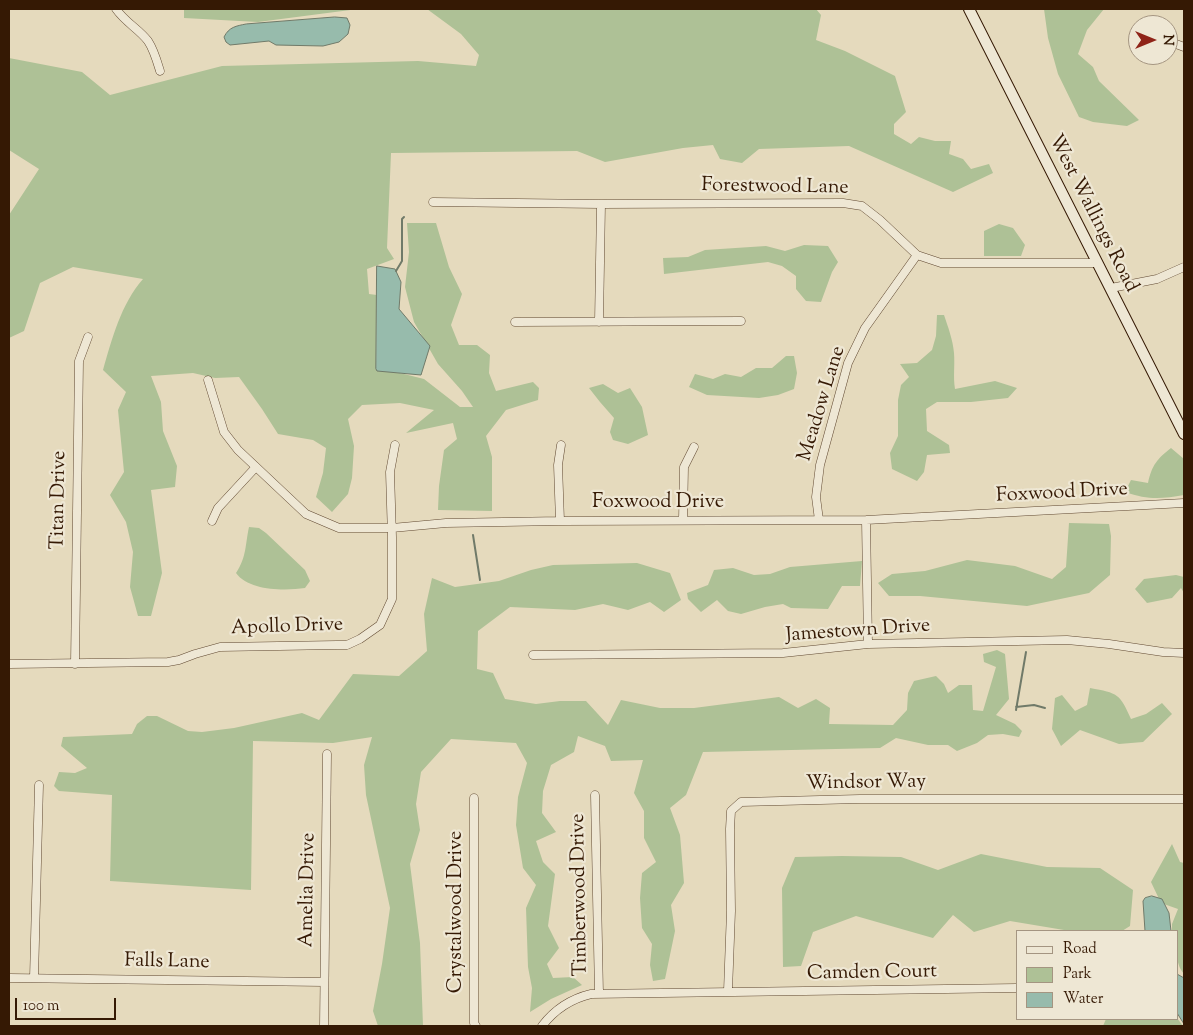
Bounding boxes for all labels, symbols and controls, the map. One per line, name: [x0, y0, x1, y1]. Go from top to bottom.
north arrow: [1128, 15, 1178, 65]
text: N: [1157, 34, 1177, 46]
street label: West Wallings Road: [1042, 131, 1142, 297]
street label: Forestwood Lane: [701, 175, 849, 201]
street label: Meadow Lane: [794, 343, 852, 465]
street label: Titan Drive: [47, 450, 73, 550]
street label: Foxwood Drive: [995, 479, 1129, 509]
street label: Foxwood Drive: [592, 492, 724, 516]
street label: Apollo Drive: [230, 614, 344, 642]
street label: Jamestown Drive: [785, 615, 931, 649]
street label: Windsor Way: [806, 771, 926, 797]
street label: Timberwood Drive: [568, 813, 594, 977]
street label: Crystalwood Drive: [446, 831, 470, 993]
street label: Amelia Drive: [296, 832, 322, 948]
legend: [1016, 930, 1178, 1020]
text: Road: [1063, 939, 1097, 960]
street label: Falls Lane: [124, 950, 210, 976]
street label: Camden Court: [807, 961, 937, 987]
text: Park: [1063, 964, 1092, 985]
scale bar: [18, 988, 119, 1020]
text: Water: [1063, 989, 1103, 1010]
text: 100 m: [23, 996, 59, 1017]

